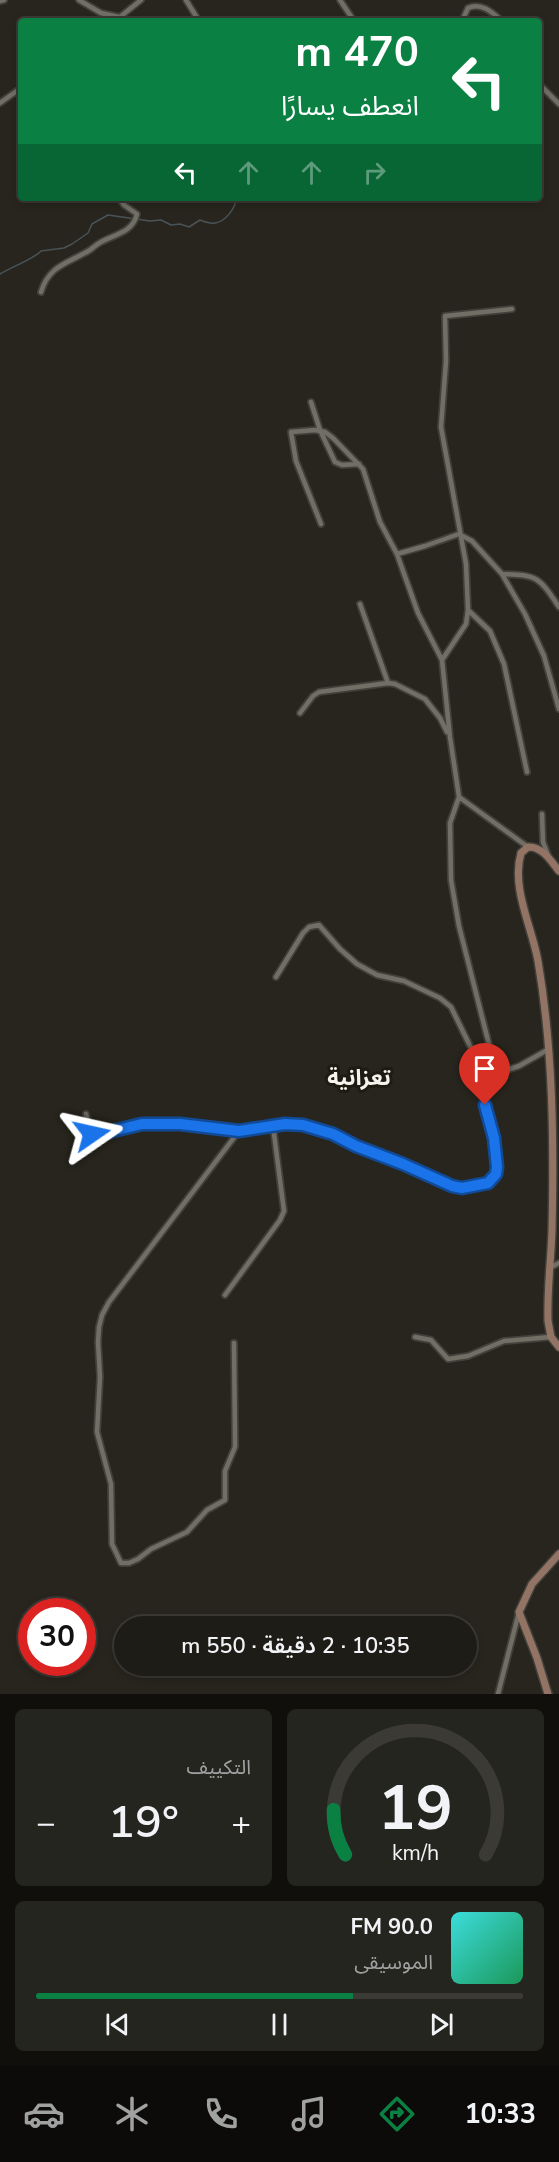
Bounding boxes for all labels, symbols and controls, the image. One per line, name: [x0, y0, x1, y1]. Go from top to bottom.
text: 470 m: [295, 24, 419, 81]
icon: left: [440, 42, 518, 120]
text: انعطف يسارًا: [281, 88, 419, 125]
icon: left: [169, 156, 202, 189]
icon: ahead: [232, 156, 265, 189]
icon: ahead: [295, 156, 328, 189]
icon: right: [358, 156, 391, 189]
pin: [459, 1043, 510, 1105]
icon: arrive: [468, 1052, 501, 1085]
district label: تعزانية: [327, 1063, 391, 1093]
position arrow: [60, 1102, 124, 1166]
speed limit sign: 30: [18, 1598, 96, 1676]
text: 10:35 · 2 دقيقة · 550 m: [181, 1631, 410, 1661]
text: التكييف: [187, 1754, 251, 1781]
text: 19: [378, 1766, 453, 1851]
text: 19°: [108, 1792, 179, 1853]
text: −: [36, 1801, 56, 1846]
text: +: [231, 1801, 251, 1846]
text: km/h: [392, 1838, 439, 1868]
text: 90.0 FM: [351, 1912, 433, 1942]
text: الموسيقى: [354, 1949, 433, 1976]
icon: previous: [101, 2008, 134, 2041]
icon: pause: [263, 2008, 296, 2041]
icon: next: [425, 2008, 458, 2041]
icon: car: [23, 2093, 65, 2135]
icon: climate: [111, 2093, 153, 2135]
icon: phone: [200, 2093, 242, 2135]
icon: music: [288, 2093, 330, 2135]
icon: directions: [376, 2093, 418, 2135]
text: 10:33: [464, 2096, 536, 2133]

